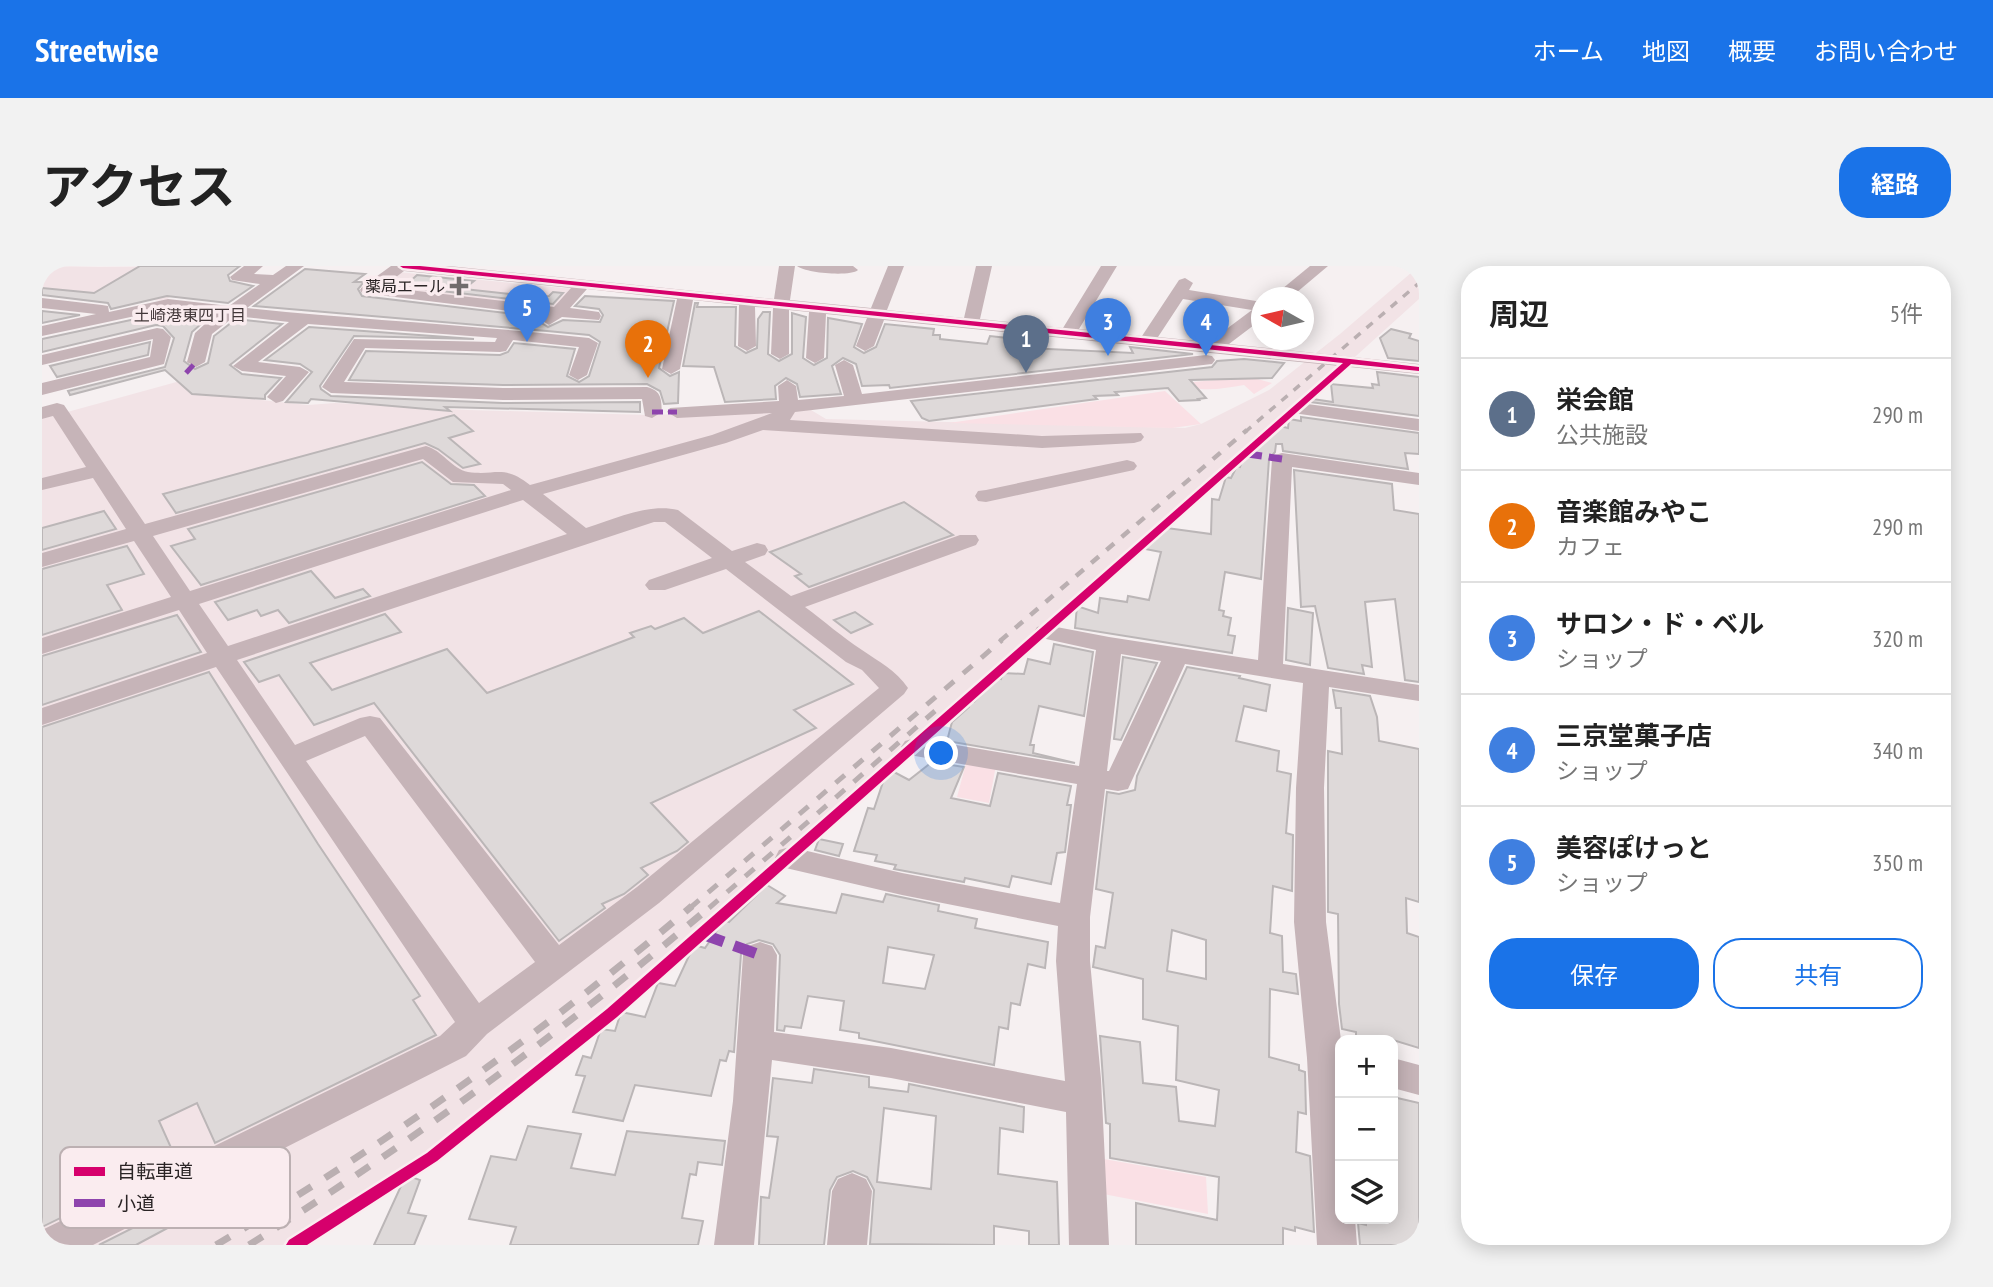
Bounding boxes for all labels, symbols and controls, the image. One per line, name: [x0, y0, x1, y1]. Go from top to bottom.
text: Streetwise: [35, 28, 159, 71]
text: ホーム: [1533, 36, 1604, 67]
text: 地図: [1642, 36, 1690, 67]
text: 概要: [1728, 36, 1776, 67]
text: お問い合わせ: [1814, 36, 1958, 67]
button: 経路: [1839, 147, 1951, 218]
text: アクセス: [42, 154, 236, 218]
place label: 薬局エール: [365, 276, 445, 296]
marker: 薬局エール: [451, 278, 467, 294]
pin: 5: [504, 284, 550, 342]
north arrow: [1251, 287, 1314, 350]
text: 周辺: [1489, 294, 1549, 333]
pin: 3: [1085, 298, 1131, 356]
pin: 4: [1183, 298, 1229, 356]
text: 5件: [1890, 299, 1923, 328]
district label: 土崎港東四丁目: [134, 305, 246, 325]
pin: 1: [1003, 315, 1049, 373]
pin: 2: [625, 320, 671, 378]
text: 栄会館: [1556, 383, 1634, 416]
text: 1: [1507, 400, 1518, 429]
text: 290 m: [1872, 400, 1923, 429]
text: 公共施設: [1556, 420, 1648, 449]
text: 音楽館みやこ: [1556, 495, 1712, 528]
text: 2: [1507, 512, 1518, 541]
text: 290 m: [1872, 512, 1923, 541]
text: カフェ: [1556, 532, 1625, 561]
text: サロン・ド・ベル: [1556, 607, 1764, 640]
text: 3: [1507, 624, 1518, 653]
text: 320 m: [1872, 624, 1923, 653]
text: ショップ: [1556, 644, 1648, 673]
text: 三京堂菓子店: [1556, 719, 1712, 752]
your location: [924, 736, 958, 770]
text: 4: [1507, 736, 1518, 765]
text: 340 m: [1872, 736, 1923, 765]
text: ショップ: [1556, 756, 1648, 785]
text: 美容ぽけっと: [1556, 831, 1712, 864]
text: 5: [1507, 848, 1518, 877]
text: 350 m: [1872, 848, 1923, 877]
text: ショップ: [1556, 868, 1648, 897]
button: 保存: [1489, 938, 1699, 1009]
button: 共有: [1713, 938, 1923, 1009]
map controls: [1335, 1035, 1398, 1224]
button: +: [1335, 1035, 1398, 1098]
button: −: [1335, 1098, 1398, 1161]
legend: [60, 1147, 290, 1228]
text: 自転車道: [117, 1159, 193, 1183]
button: layers: [1335, 1161, 1398, 1224]
text: 小道: [117, 1191, 155, 1215]

